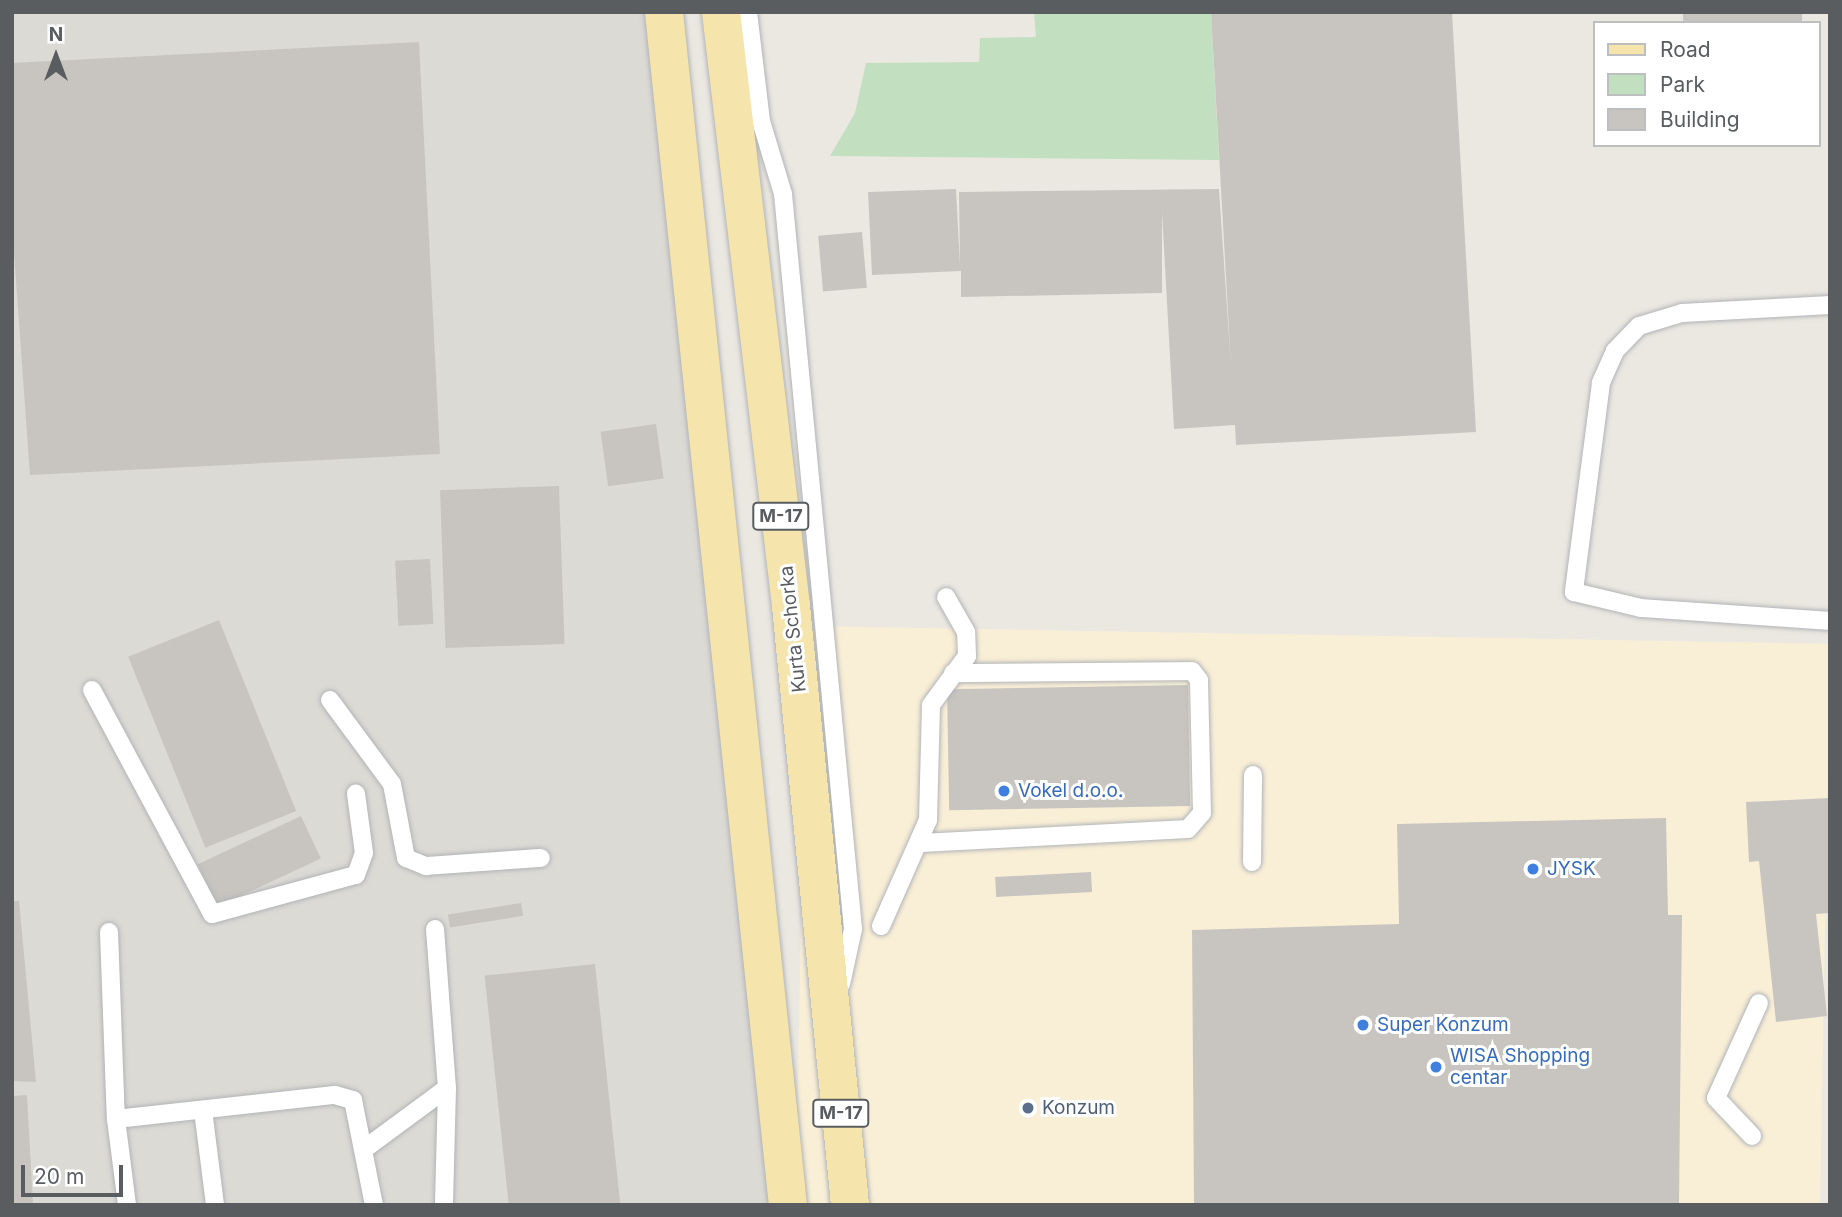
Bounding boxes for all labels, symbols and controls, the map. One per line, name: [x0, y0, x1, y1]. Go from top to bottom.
north arrow: [21, 21, 91, 91]
legend: [1594, 21, 1821, 147]
text: N: [49, 23, 63, 46]
text: Road: [1660, 37, 1711, 62]
text: Park: [1660, 72, 1705, 97]
text: Building: [1660, 107, 1740, 132]
road number: M-17: [751, 502, 811, 530]
street label: Kurta Schorka: [775, 564, 811, 694]
place label: Vokel d.o.o.: [1018, 780, 1123, 802]
marker: Vokel d.o.o.: [996, 783, 1012, 799]
place label: JYSK: [1547, 858, 1596, 880]
marker: JYSK: [1525, 861, 1541, 877]
place label: Super Konzum: [1377, 1014, 1509, 1036]
marker: Super Konzum: [1355, 1017, 1371, 1033]
place label: WISA Shopping centar: [1450, 1045, 1590, 1089]
marker: WISA Shopping centar: [1428, 1059, 1444, 1075]
place label: Konzum: [1042, 1097, 1115, 1119]
road number: M-17: [811, 1098, 871, 1128]
marker: Konzum: [1020, 1100, 1036, 1116]
scale bar: [24, 1150, 126, 1194]
text: 20 m: [34, 1164, 84, 1189]

